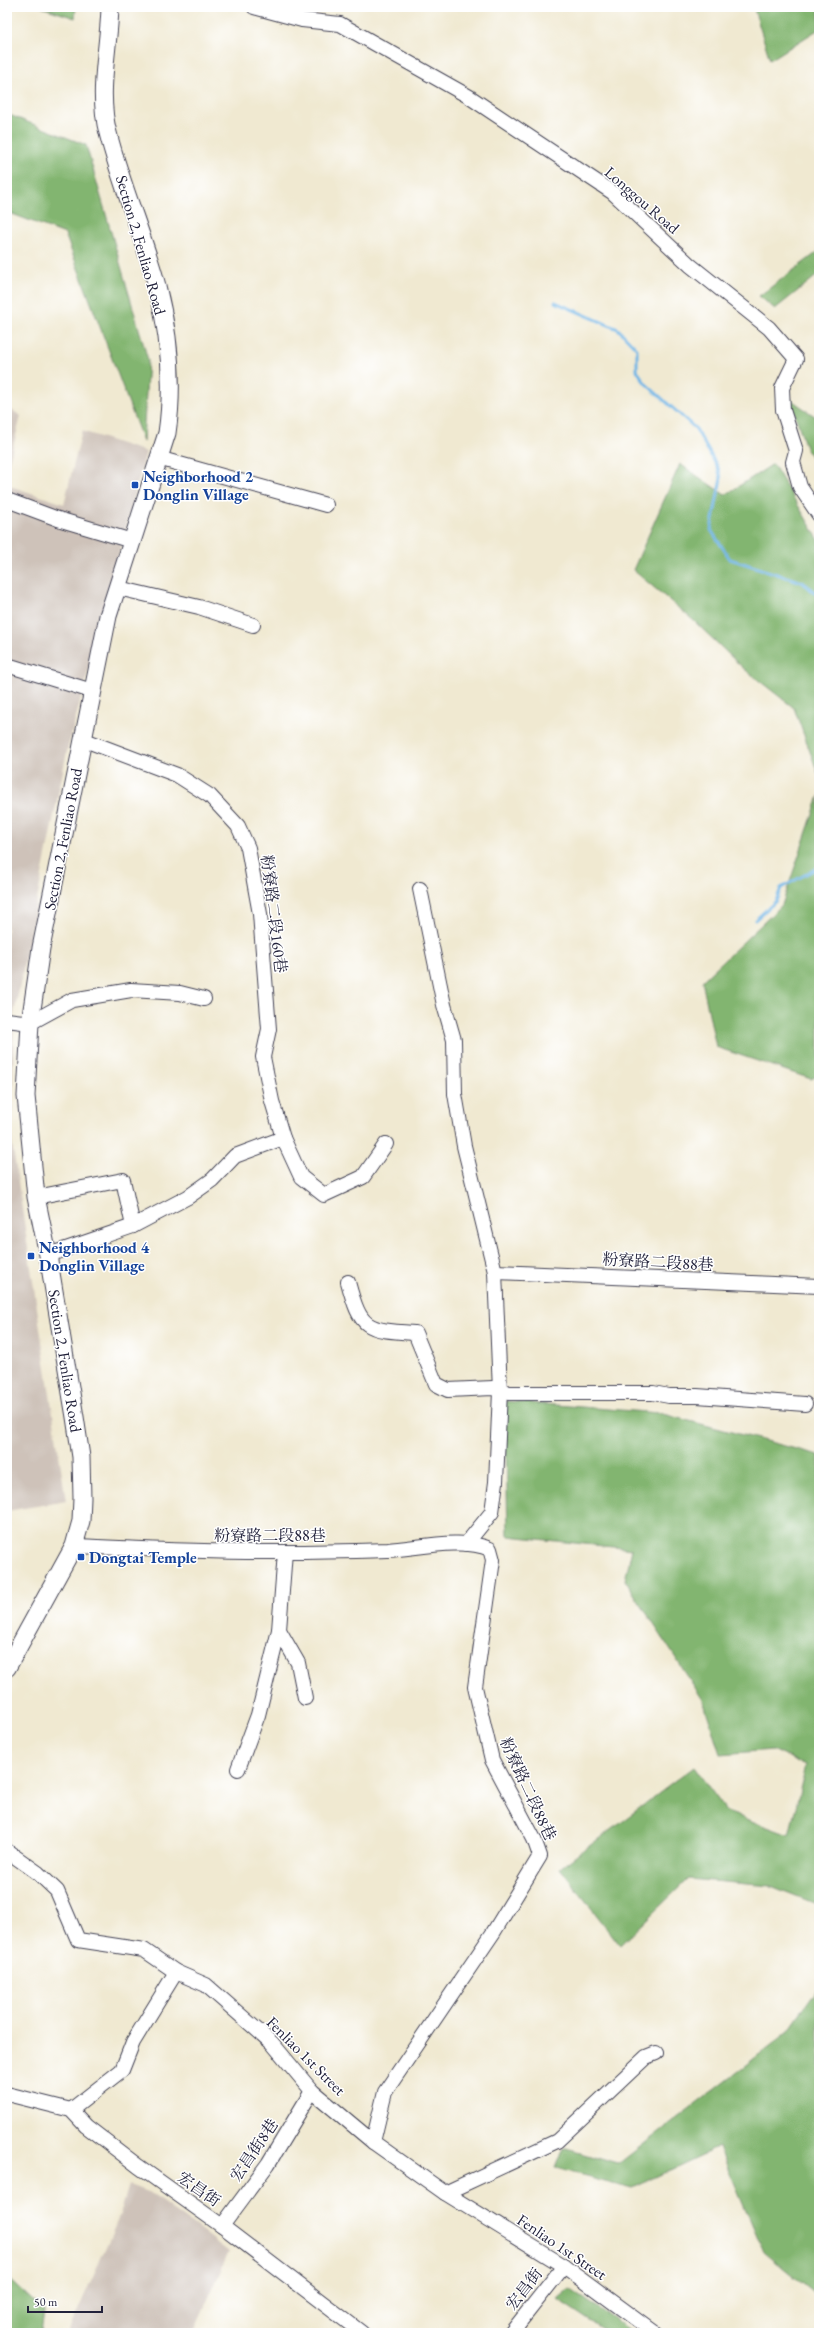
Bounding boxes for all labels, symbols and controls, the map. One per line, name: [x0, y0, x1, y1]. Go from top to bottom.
street label: Longgou Road: [600, 162, 685, 239]
street label: Section 2, Fenliao Road: [111, 173, 171, 318]
place label: Neighborhood 2 Donglin Village: [143, 466, 254, 505]
marker: Neighborhood 2 Donglin Village: [130, 480, 140, 490]
street label: Section 2, Fenliao Road: [39, 765, 87, 912]
street label: 粉寮路二段160巷: [256, 854, 292, 974]
place label: Neighborhood 4 Donglin Village: [39, 1237, 150, 1276]
street label: 粉寮路二段88巷: [602, 1249, 714, 1275]
marker: Neighborhood 4 Donglin Village: [26, 1251, 36, 1261]
street label: Section 2, Fenliao Road: [43, 1288, 87, 1435]
street label: 粉寮路二段88巷: [214, 1525, 326, 1546]
place label: Dongtai Temple: [89, 1547, 197, 1568]
marker: Dongtai Temple: [76, 1552, 86, 1562]
street label: 粉寮路二段88巷: [495, 1734, 561, 1844]
street label: Fenliao 1st Street: [262, 2012, 350, 2100]
street label: 宏昌街8巷: [225, 2114, 283, 2186]
street label: 宏昌街: [173, 2167, 225, 2211]
street label: Fenliao 1st Street: [513, 2209, 611, 2285]
street label: 宏昌街: [501, 2264, 547, 2314]
scale bar: [28, 2288, 102, 2314]
text: 50 m: [34, 2294, 58, 2310]

